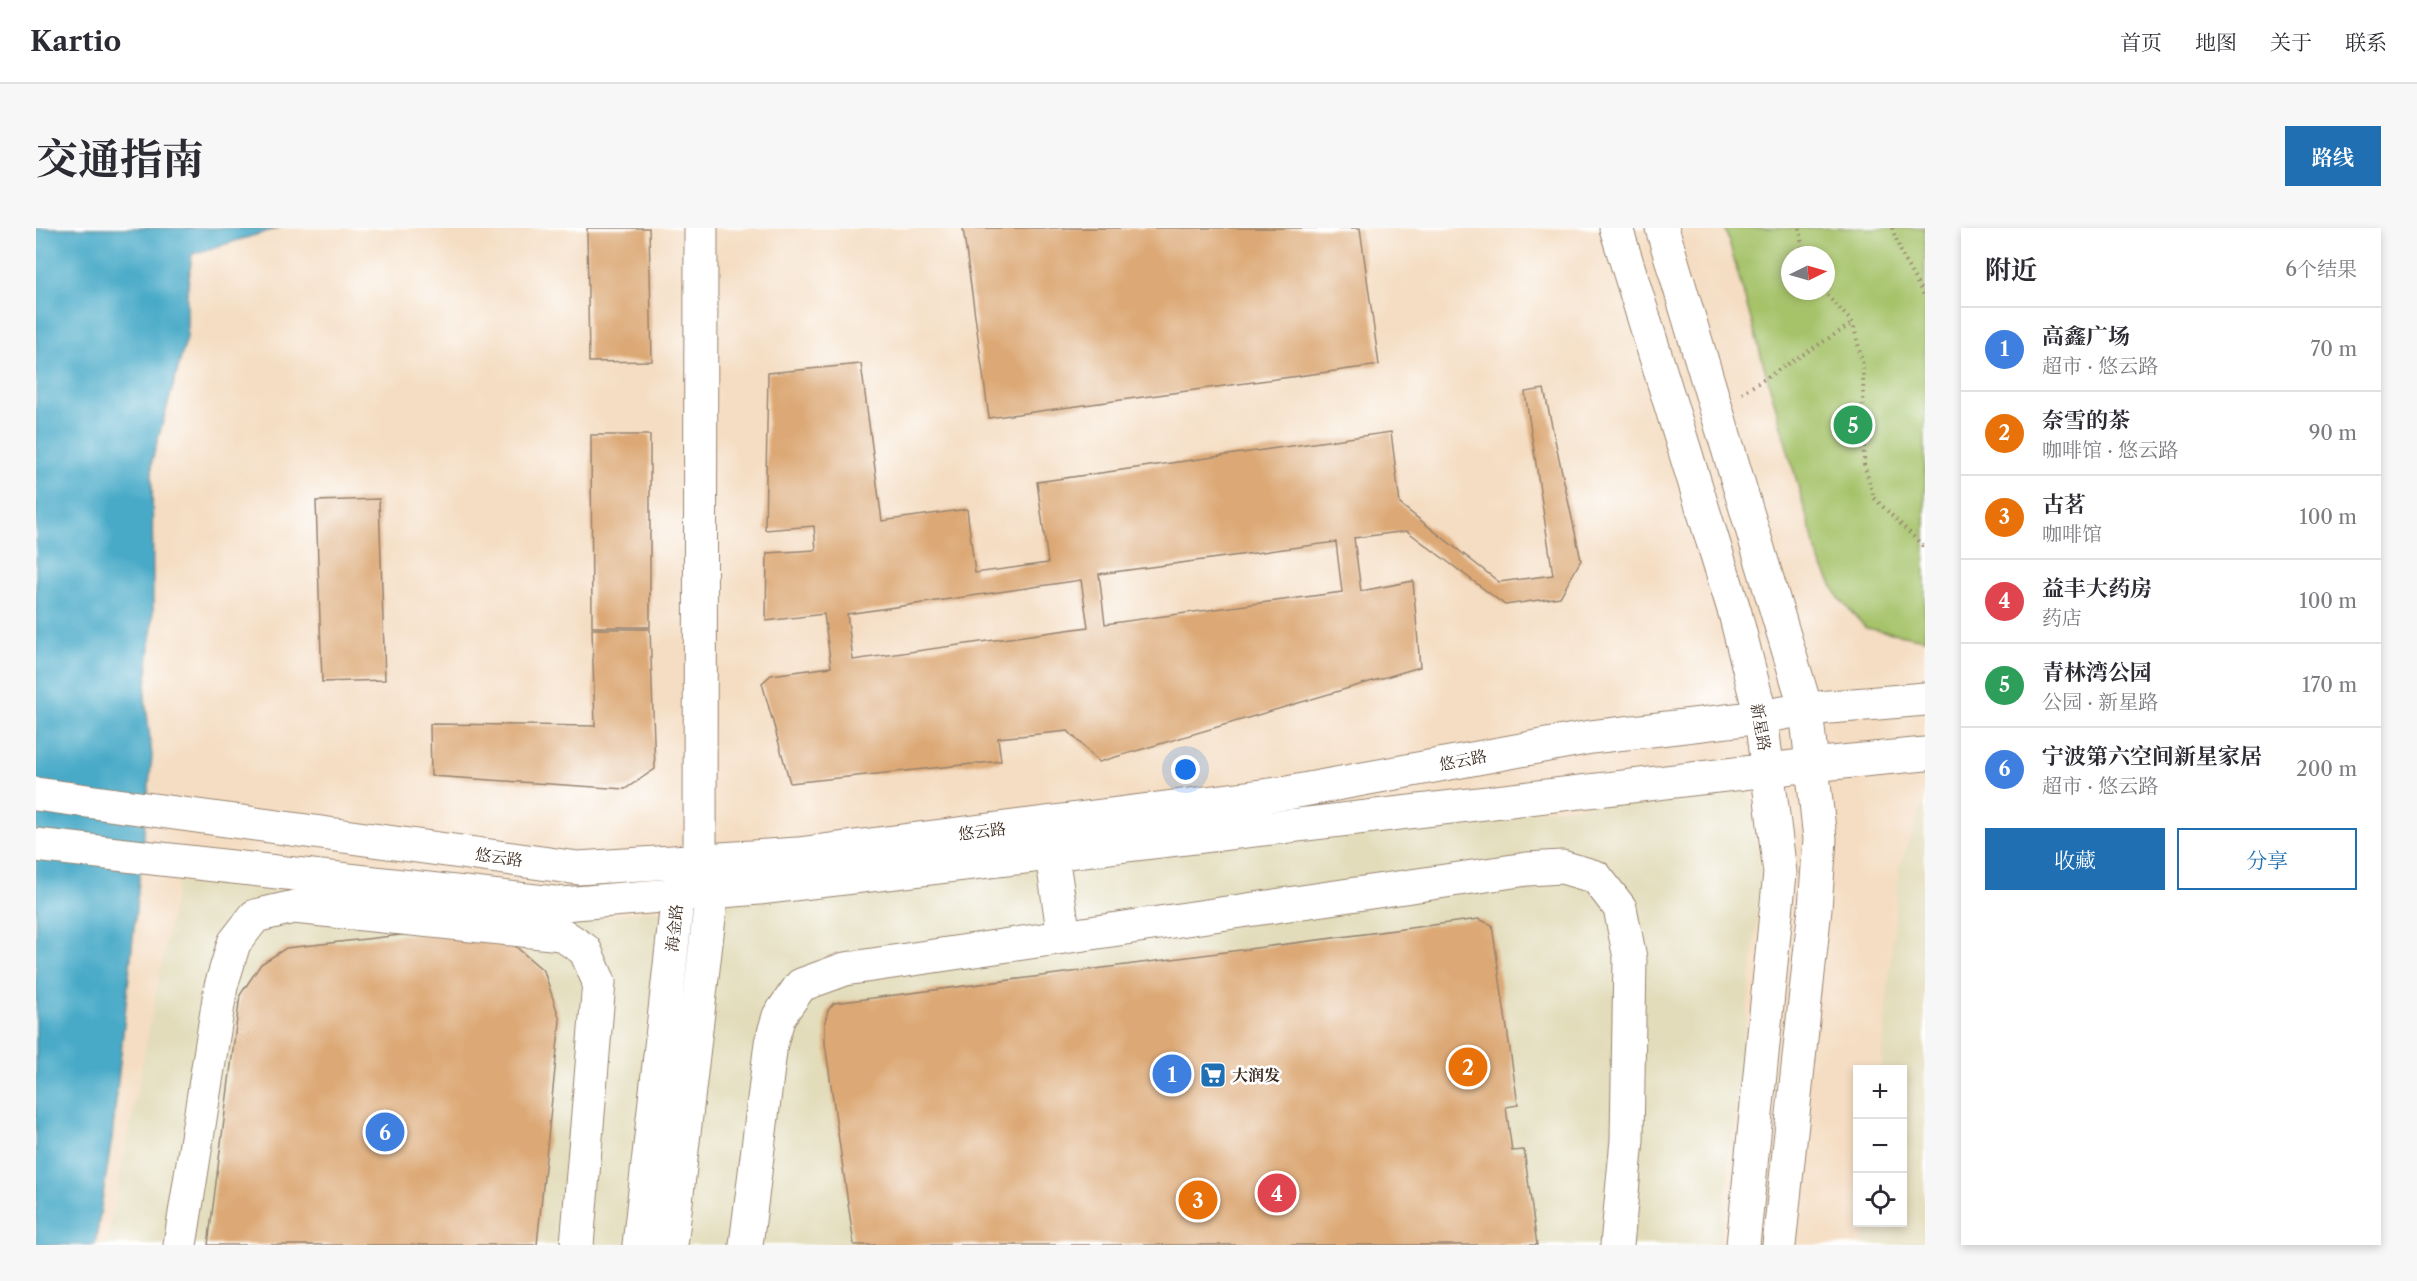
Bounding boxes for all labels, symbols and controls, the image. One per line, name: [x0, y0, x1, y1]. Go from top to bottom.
text: Kartio: [30, 24, 121, 58]
text: 首页: [2120, 30, 2162, 55]
text: 地图: [2195, 30, 2237, 55]
text: 关于: [2270, 30, 2312, 55]
text: 联系: [2345, 30, 2387, 55]
button: 路线: [2285, 126, 2381, 186]
text: 交通指南: [36, 133, 204, 185]
north arrow: [1781, 246, 1835, 300]
text: 附近: [1985, 254, 2037, 286]
text: 6个结果: [2285, 257, 2357, 281]
text: 高鑫广场: [2042, 323, 2130, 350]
text: 1: [2000, 337, 2009, 361]
text: 70 m: [2311, 337, 2357, 361]
text: 超市 · 悠云路: [2042, 354, 2158, 378]
pin: 5: [1834, 402, 1872, 448]
text: 奈雪的茶: [2042, 407, 2130, 434]
text: 2: [1999, 421, 2010, 445]
text: 90 m: [2309, 421, 2357, 445]
text: 咖啡馆 · 悠云路: [2042, 438, 2178, 462]
text: 古茗: [2042, 491, 2086, 518]
text: 3: [1999, 505, 2010, 529]
text: 100 m: [2299, 505, 2357, 529]
text: 咖啡馆: [2042, 522, 2102, 546]
text: 益丰大药房: [2042, 575, 2152, 602]
text: 4: [1999, 589, 2010, 613]
text: 100 m: [2299, 589, 2357, 613]
text: 药店: [2042, 606, 2082, 630]
text: 青林湾公园: [2042, 659, 2152, 686]
text: 5: [1999, 673, 2010, 697]
text: 170 m: [2302, 673, 2357, 697]
text: 公园 · 新星路: [2042, 690, 2158, 714]
street label: 新星路: [1747, 702, 1775, 752]
text: 宁波第六空间新星家居: [2042, 743, 2262, 770]
street label: 悠云路: [1438, 746, 1488, 774]
your location: [1171, 755, 1200, 784]
text: 6: [1999, 757, 2010, 781]
text: 200 m: [2296, 757, 2357, 781]
text: 超市 · 悠云路: [2042, 774, 2158, 798]
street label: 悠云路: [957, 818, 1007, 844]
button: 收藏: [1985, 828, 2165, 890]
button: 分享: [2177, 828, 2357, 890]
street label: 悠云路: [474, 844, 524, 870]
street label: 海金路: [662, 903, 686, 953]
pin: 2: [1448, 1044, 1488, 1090]
pin: 1: [1152, 1052, 1192, 1096]
supermarket icon: 大润发: [1198, 1060, 1228, 1090]
place label: 大润发: [1232, 1065, 1280, 1085]
map controls: [1853, 1065, 1907, 1227]
button: +: [1853, 1065, 1907, 1119]
pin: 6: [366, 1110, 404, 1154]
button: −: [1853, 1119, 1907, 1173]
pin: 4: [1258, 1170, 1296, 1216]
button: locate: [1853, 1173, 1907, 1227]
pin: 3: [1178, 1178, 1218, 1222]

